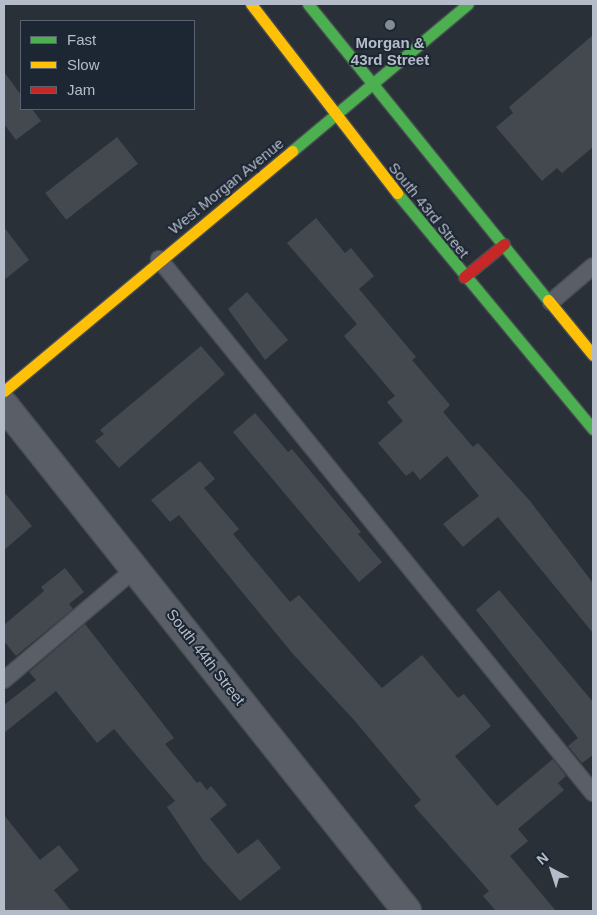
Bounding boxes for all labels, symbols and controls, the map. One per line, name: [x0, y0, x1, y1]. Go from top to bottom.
marker: Morgan & 43rd Street: [384, 19, 396, 31]
legend: [20, 20, 195, 110]
text: Fast: [67, 31, 96, 48]
place label: Morgan & 43rd Street: [351, 33, 429, 68]
text: Slow: [67, 56, 100, 73]
text: Jam: [67, 81, 95, 98]
street label: West Morgan Avenue: [165, 134, 287, 238]
street label: South 43rd Street: [385, 159, 473, 261]
street label: South 44th Street: [163, 605, 249, 709]
north arrow: [527, 845, 577, 895]
text: N: [533, 849, 551, 868]

